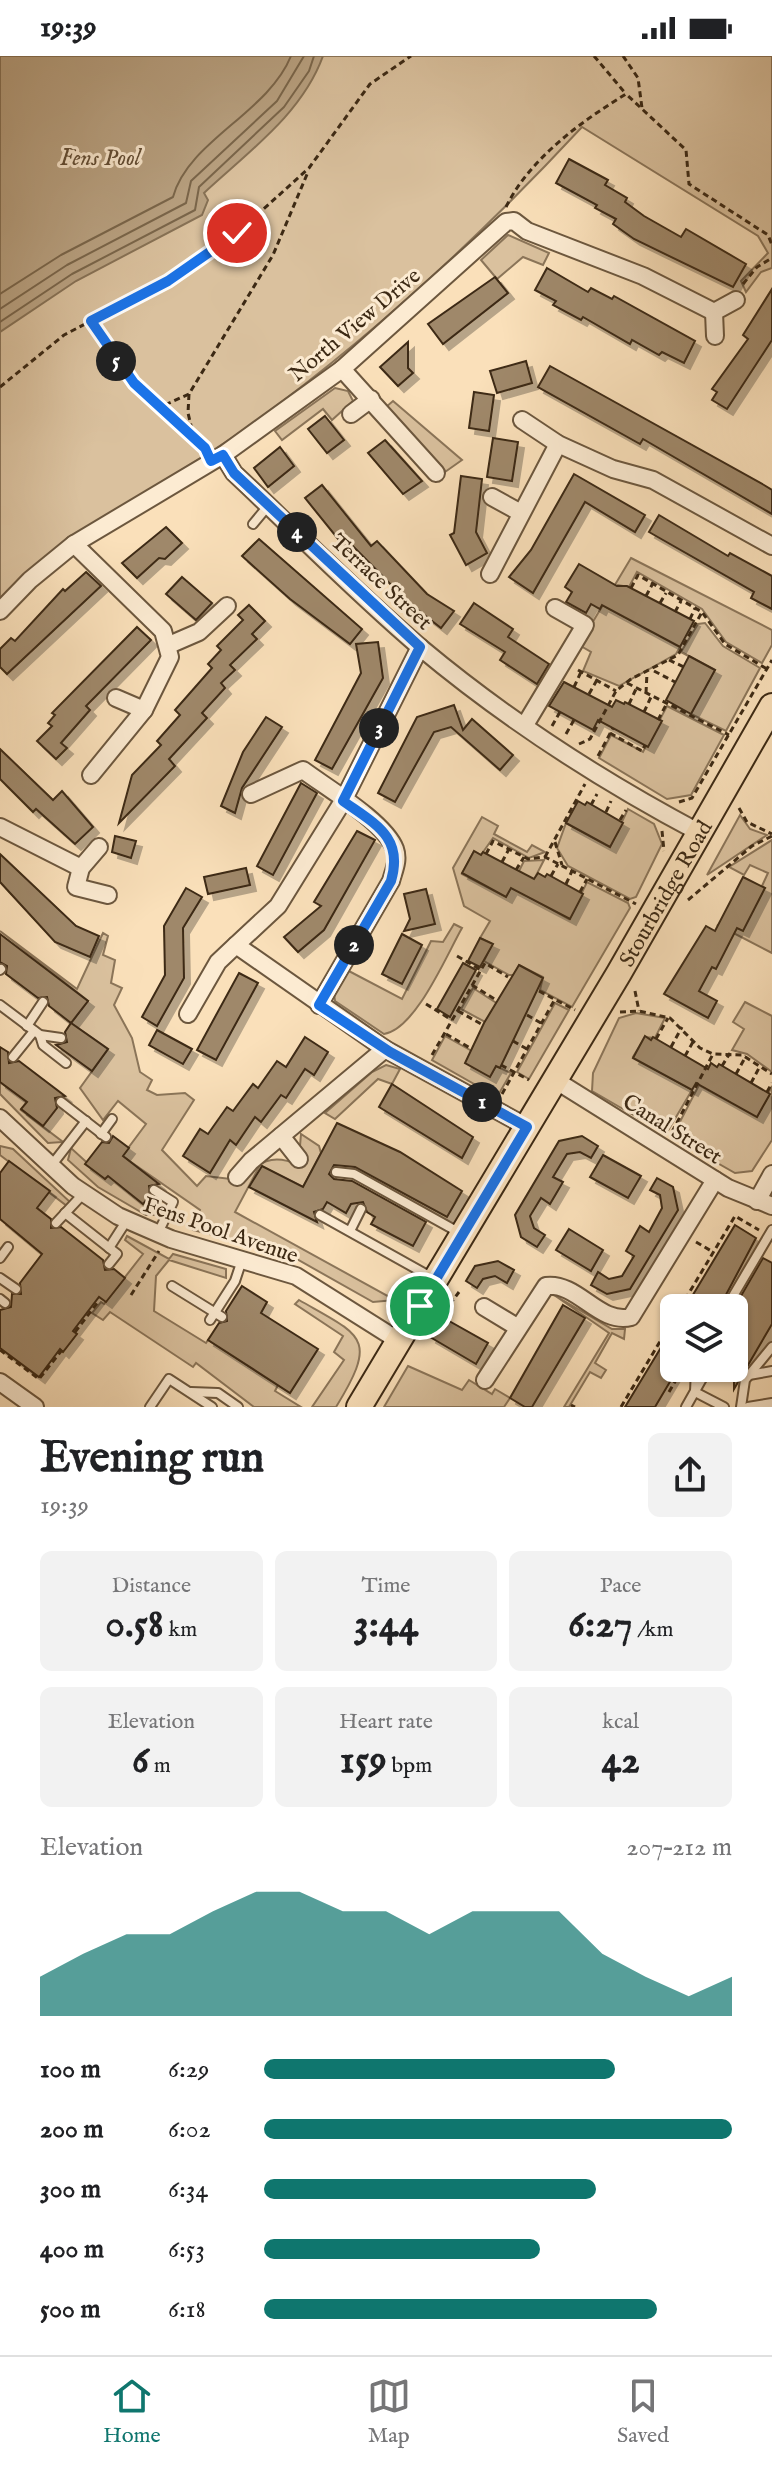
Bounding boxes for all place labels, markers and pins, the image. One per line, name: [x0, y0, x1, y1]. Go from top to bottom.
pin: [203, 199, 271, 267]
pin: 5: [96, 341, 136, 381]
pin: 4: [277, 512, 317, 552]
pin: 3: [359, 708, 399, 748]
pin: 2: [334, 925, 374, 965]
pin: 1: [462, 1082, 502, 1122]
pin: [386, 1272, 454, 1340]

